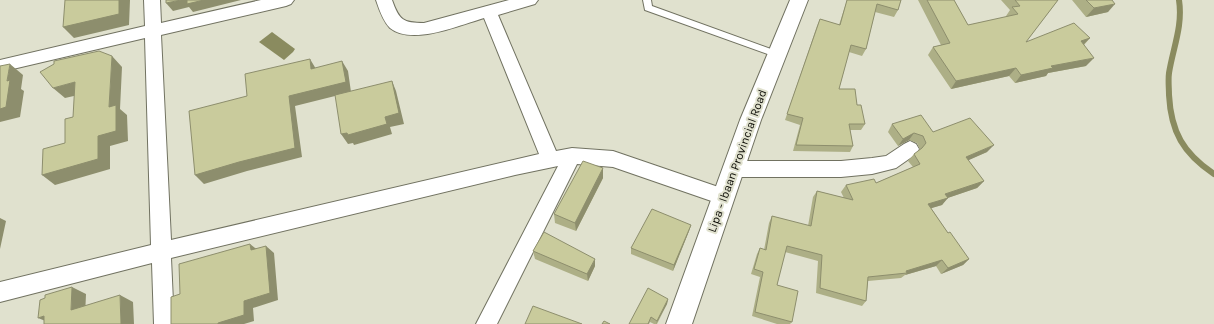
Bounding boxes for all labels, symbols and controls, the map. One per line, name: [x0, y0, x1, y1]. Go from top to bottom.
street label: Lipa - Ibaan Provincial Road: [705, 88, 769, 234]

